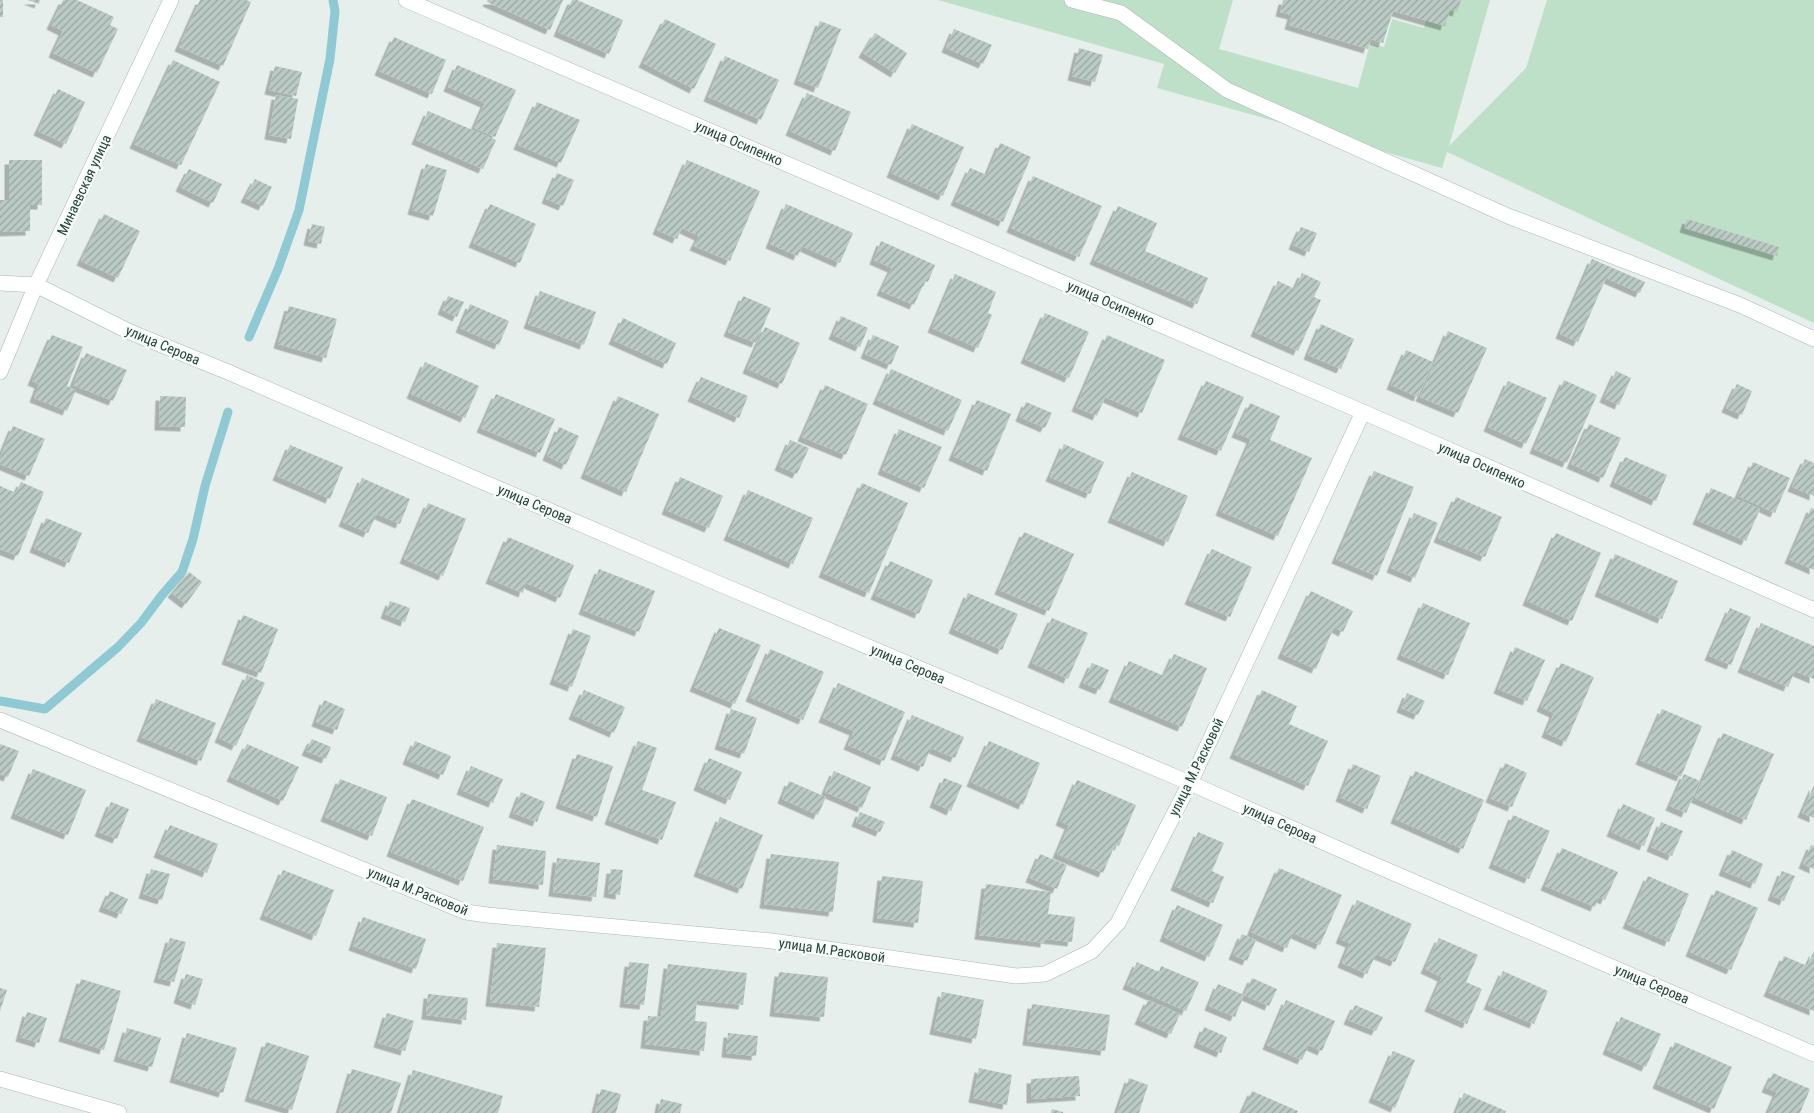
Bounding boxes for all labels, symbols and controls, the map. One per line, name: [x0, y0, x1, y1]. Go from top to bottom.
street label: улица Осипенко: [693, 117, 785, 169]
street label: Минаевская улица: [54, 132, 114, 238]
street label: улица Осипенко: [1065, 277, 1157, 329]
street label: улица Серова: [123, 322, 203, 368]
street label: улица Осипенко: [1436, 439, 1528, 491]
street label: улица Серова: [495, 481, 575, 527]
street label: улица Серова: [868, 641, 948, 687]
street label: улица М.Расковой: [1165, 715, 1227, 819]
street label: улица Серова: [1241, 800, 1319, 846]
street label: улица М.Расковой: [365, 864, 471, 918]
street label: улица М.Расковой: [778, 935, 886, 965]
street label: улица Серова: [1612, 961, 1692, 1007]

